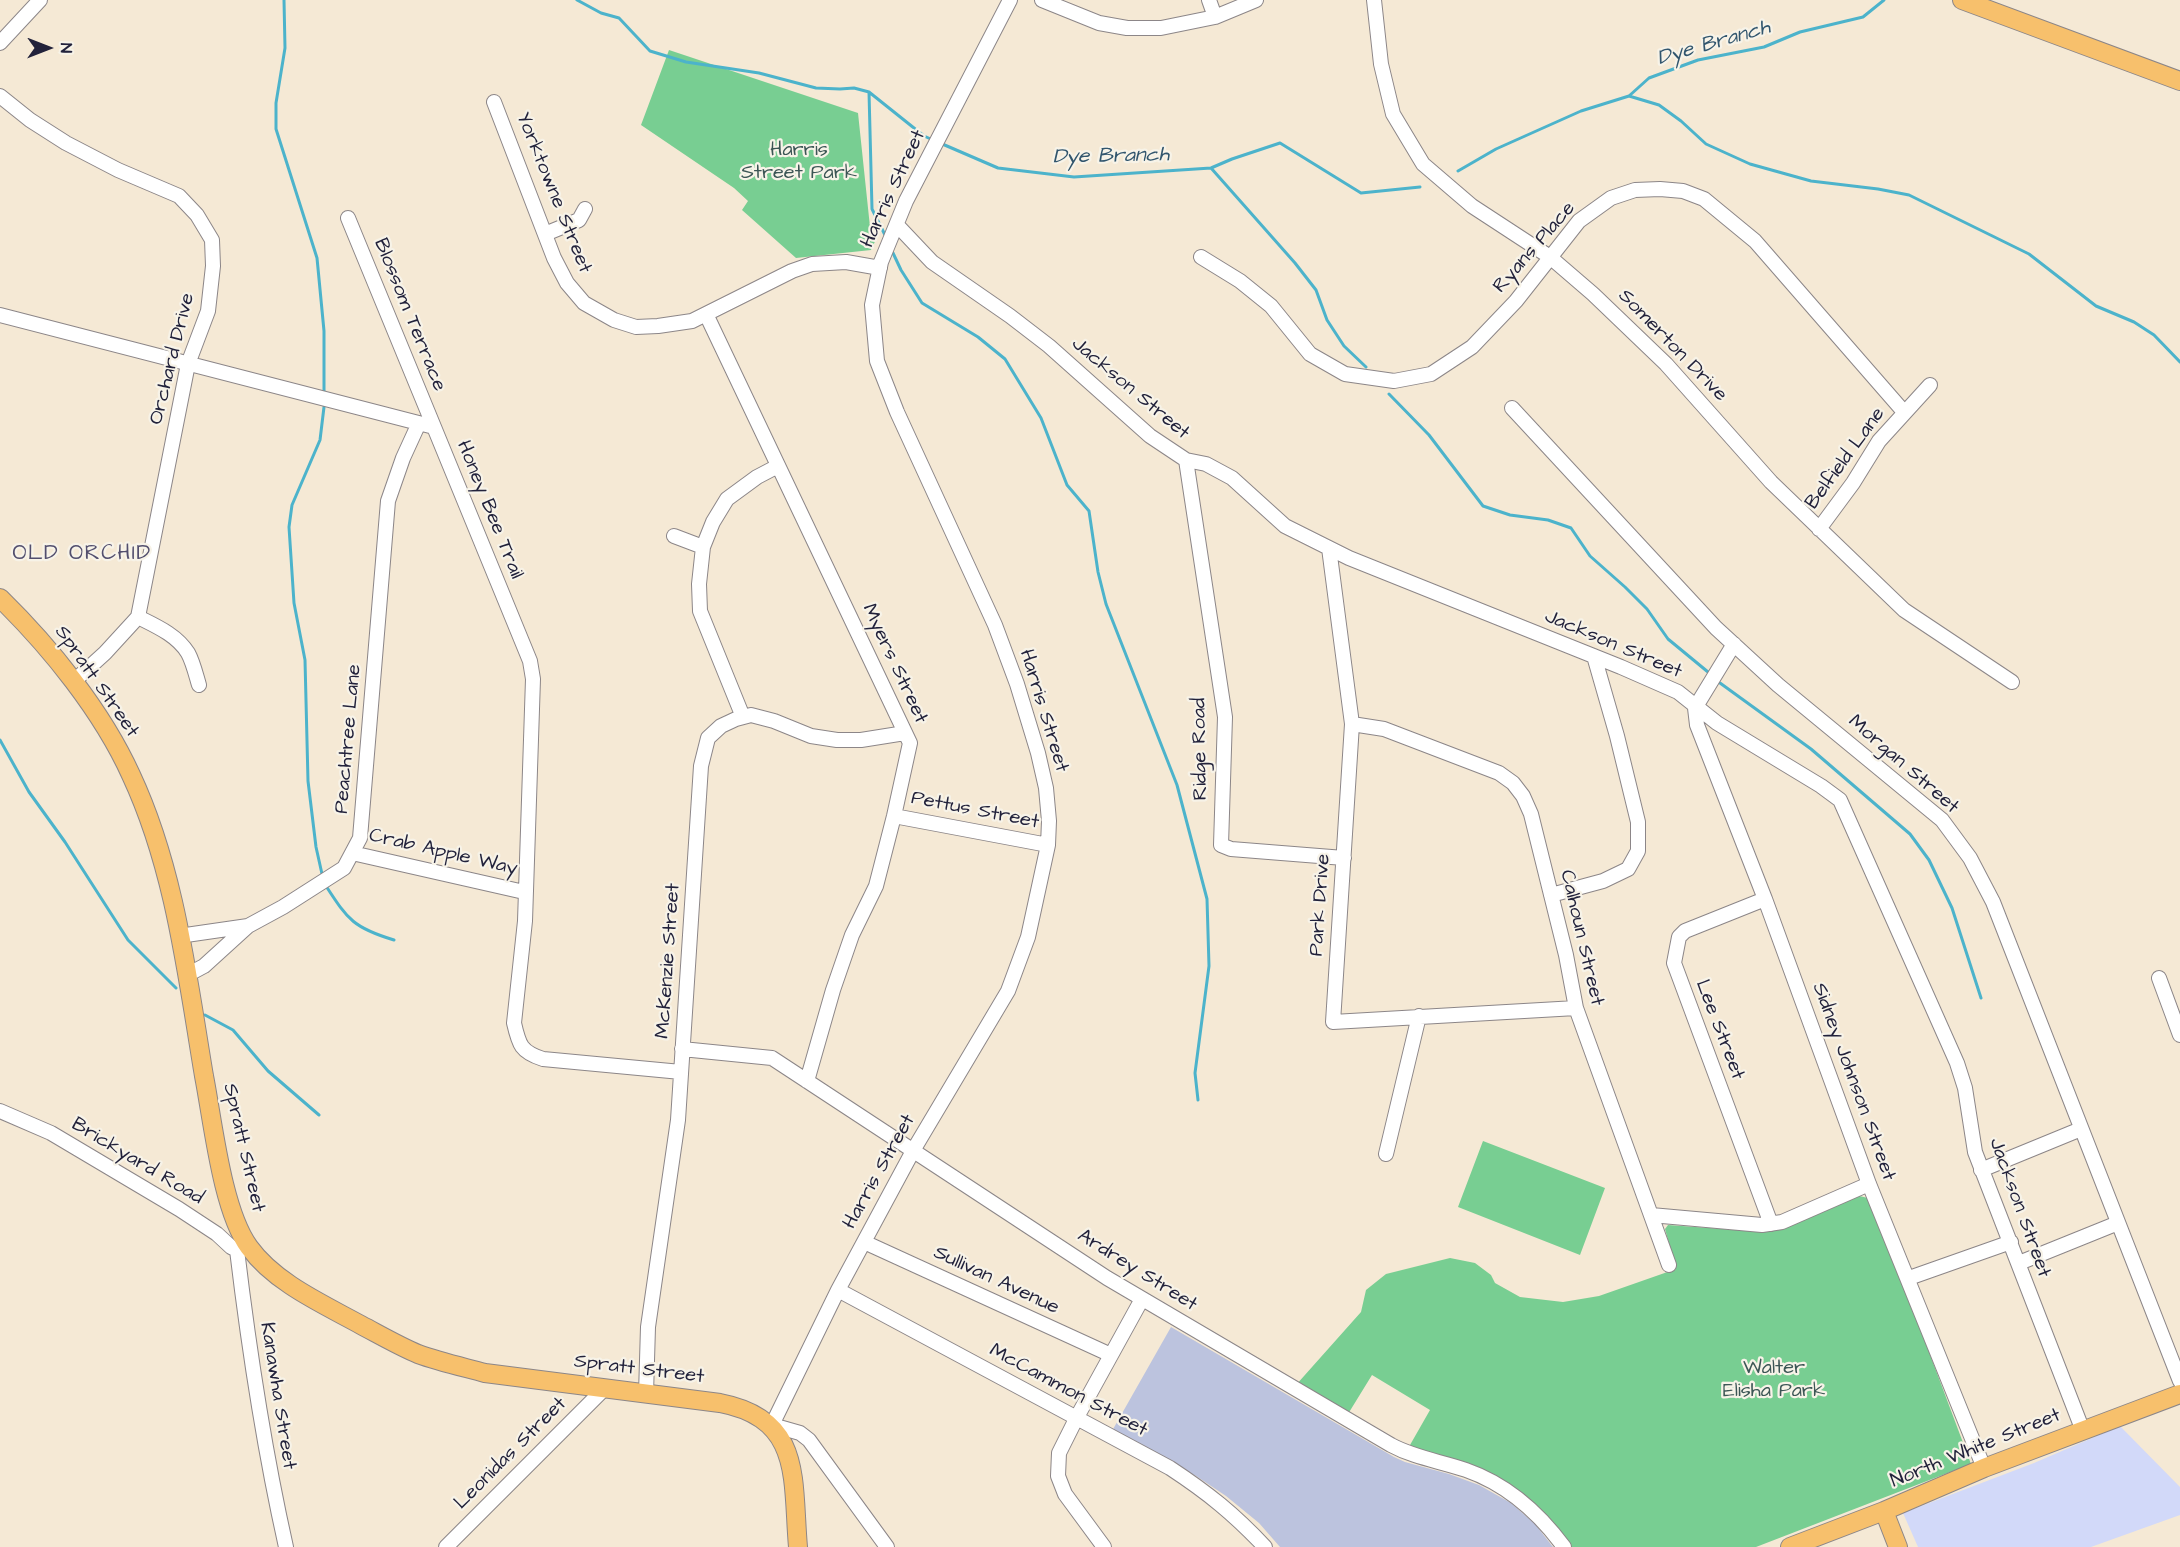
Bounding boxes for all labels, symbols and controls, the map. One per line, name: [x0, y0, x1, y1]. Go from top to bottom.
water label: Dye Branch: [1655, 16, 1773, 72]
north arrow: [18, 18, 78, 78]
text: N: [55, 43, 77, 53]
street label: Yorktowne Street: [510, 109, 596, 277]
street label: Harris Street: [856, 126, 932, 252]
park label: Harris Street Park: [741, 139, 857, 186]
water label: Dye Branch: [1053, 143, 1169, 171]
street label: Ryans Place: [1489, 197, 1581, 299]
street label: Blossom Terrace: [367, 235, 451, 395]
street label: Somerton Drive: [1612, 285, 1732, 407]
street label: Orchard Drive: [145, 291, 201, 427]
street label: Jackson Street: [1066, 333, 1194, 445]
street label: Belfield Lane: [1801, 403, 1891, 515]
street label: Honey Bee Trail: [450, 437, 528, 583]
district label: OLD ORCHID: [12, 542, 152, 568]
street label: Myers Street: [856, 600, 932, 728]
street label: Jackson Street: [1541, 605, 1685, 685]
street label: Spratt Street: [49, 621, 143, 743]
street label: Harris Street: [1013, 647, 1073, 775]
street label: Peachtree Lane: [331, 663, 367, 815]
street label: Ridge Road: [1188, 697, 1214, 801]
street label: Morgan Street: [1843, 710, 1963, 820]
street label: Pettus Street: [909, 787, 1041, 835]
street label: Crab Apple Way: [366, 824, 520, 882]
street label: Park Drive: [1305, 853, 1337, 957]
street label: Calhoun Street: [1554, 868, 1608, 1008]
street label: McKenzie Street: [652, 883, 686, 1039]
street label: Lee Street: [1689, 977, 1749, 1083]
street label: Sidney Johnson Street: [1806, 980, 1900, 1184]
street label: Spratt Street: [217, 1081, 269, 1215]
street label: Harris Street: [839, 1111, 921, 1233]
street label: Brickyard Road: [67, 1113, 207, 1211]
street label: Jackson Street: [1983, 1135, 2055, 1281]
street label: Ardrey Street: [1073, 1225, 1201, 1317]
street label: Sullivan Avenue: [929, 1241, 1063, 1321]
street label: Kanawha Street: [254, 1321, 300, 1471]
street label: McCammon Street: [985, 1339, 1151, 1443]
street label: Spratt Street: [572, 1350, 706, 1390]
park label: Walter Elisha Park: [1723, 1357, 1825, 1404]
street label: Leonidas Street: [450, 1393, 572, 1515]
street label: North White Street: [1888, 1404, 2064, 1494]

